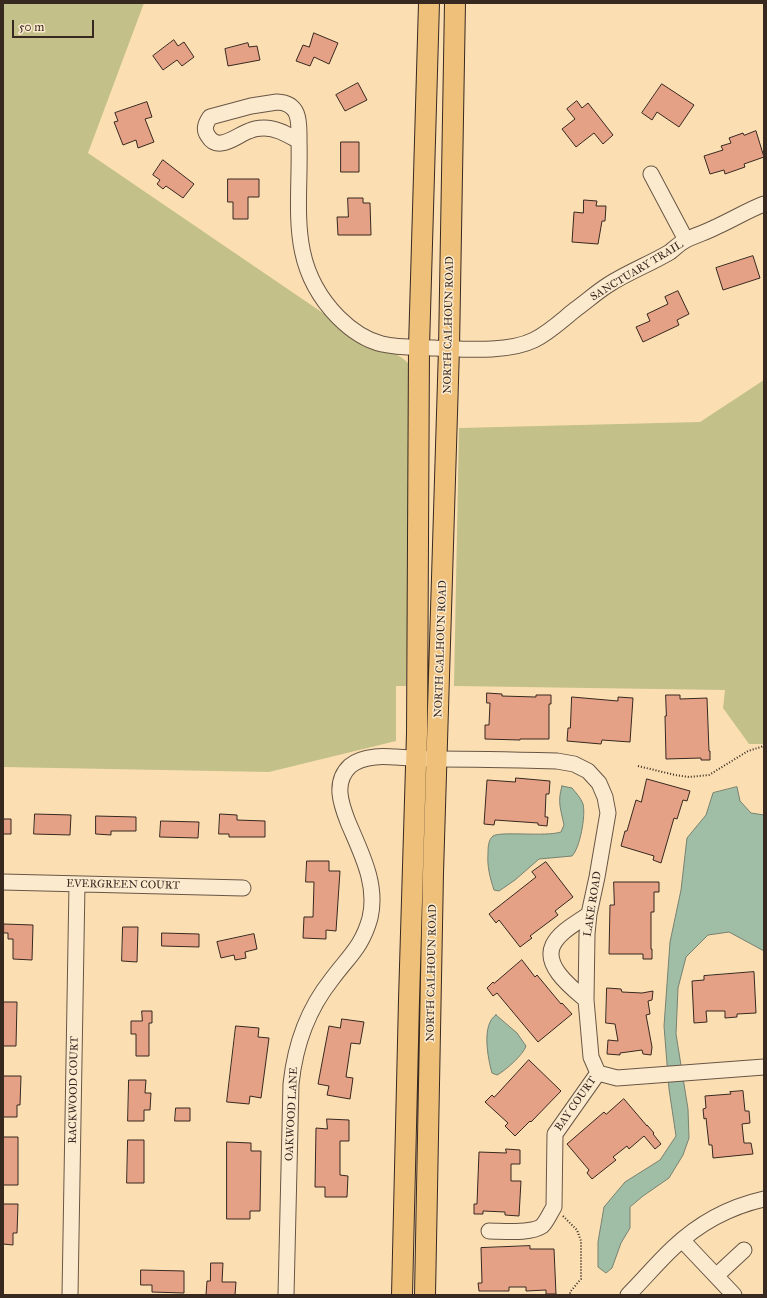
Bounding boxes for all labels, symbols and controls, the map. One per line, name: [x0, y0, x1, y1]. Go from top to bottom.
scale bar: [14, 12, 96, 38]
text: 50 m: [19, 20, 44, 34]
street label: SANCTUARY TRAIL: [588, 238, 686, 304]
street label: NORTH CALHOUN ROAD: [441, 256, 457, 394]
street label: NORTH CALHOUN ROAD: [432, 580, 450, 718]
street label: LAKE ROAD: [581, 870, 605, 938]
street label: EVERGREEN COURT: [66, 877, 180, 893]
street label: NORTH CALHOUN ROAD: [424, 904, 440, 1042]
street label: RACKWOOD COURT: [66, 1036, 82, 1144]
street label: OAKWOOD LANE: [283, 1067, 301, 1161]
street label: BAY COURT: [552, 1074, 600, 1134]

